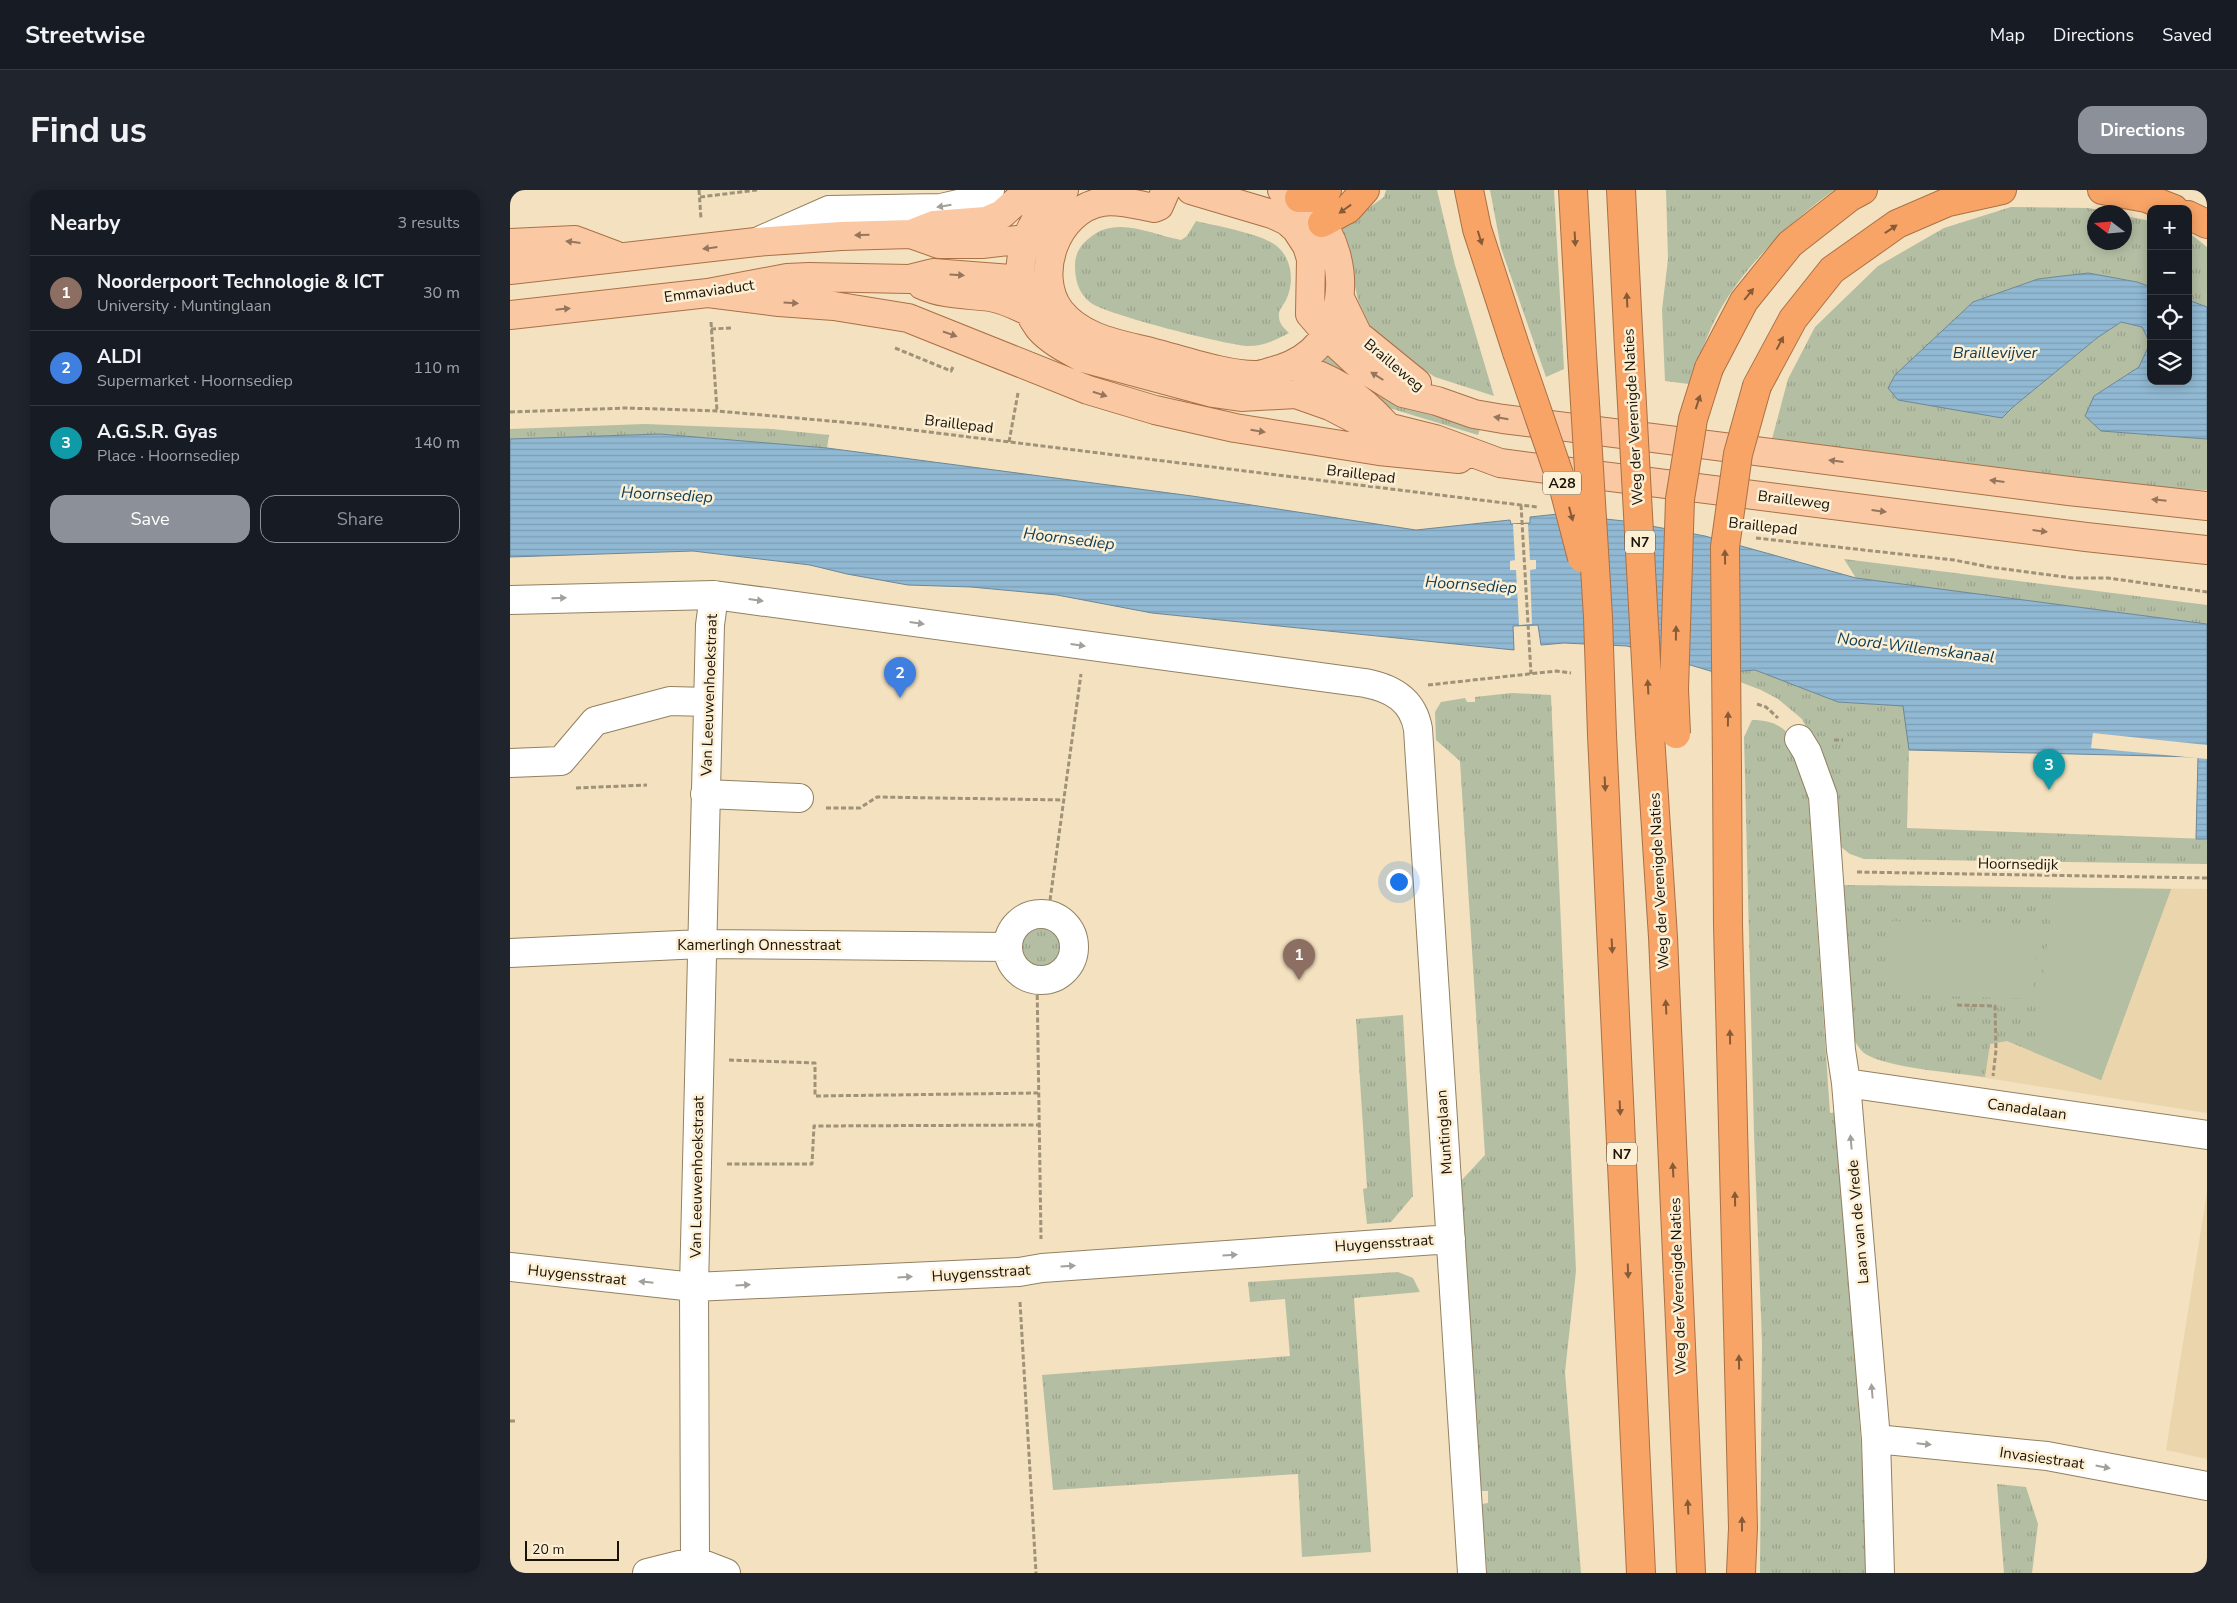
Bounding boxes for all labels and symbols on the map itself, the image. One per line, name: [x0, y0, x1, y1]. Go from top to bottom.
one-way arrow: [936, 203, 952, 211]
one-way arrow: [1338, 204, 1352, 214]
north arrow: [2087, 205, 2132, 250]
one-way arrow: [1884, 224, 1898, 234]
one-way arrow: [1476, 230, 1484, 245]
one-way arrow: [854, 231, 870, 239]
one-way arrow: [1572, 231, 1580, 247]
one-way arrow: [564, 238, 580, 246]
one-way arrow: [701, 244, 717, 252]
one-way arrow: [949, 271, 965, 279]
street label: Emmaviaduct: [663, 275, 756, 307]
one-way arrow: [1744, 288, 1755, 301]
one-way arrow: [1622, 292, 1630, 308]
one-way arrow: [783, 299, 799, 307]
one-way arrow: [555, 305, 571, 313]
street label: Weg der Verenigde Naties: [1618, 328, 1648, 506]
one-way arrow: [942, 331, 957, 338]
street label: Brailleweg: [1360, 334, 1428, 396]
one-way arrow: [1776, 336, 1784, 351]
water label: Braillevijver: [1953, 342, 2039, 364]
one-way arrow: [1370, 372, 1383, 381]
one-way arrow: [1093, 391, 1108, 399]
one-way arrow: [1695, 395, 1703, 410]
street label: Braillepad: [923, 410, 995, 438]
one-way arrow: [1493, 414, 1509, 422]
one-way arrow: [1251, 428, 1267, 436]
one-way arrow: [1828, 457, 1844, 465]
street label: Braillepad: [1325, 460, 1397, 488]
road number: A28: [1543, 472, 1581, 494]
one-way arrow: [1989, 477, 2005, 485]
water label: Hoornsediep: [621, 482, 713, 508]
street label: Brailleweg: [1757, 486, 1831, 514]
one-way arrow: [2150, 496, 2166, 504]
one-way arrow: [1567, 507, 1575, 522]
one-way arrow: [1871, 507, 1887, 515]
street label: Braillepad: [1728, 512, 1798, 540]
water label: Hoornsediep: [1022, 522, 1116, 556]
one-way arrow: [2032, 527, 2048, 535]
road number: N7: [1625, 531, 1655, 554]
one-way arrow: [1721, 548, 1729, 564]
water label: Hoornsediep: [1424, 571, 1518, 599]
one-way arrow: [551, 594, 567, 602]
one-way arrow: [748, 597, 764, 605]
street label: Van Leeuwenhoekstraat: [696, 613, 722, 777]
one-way arrow: [909, 619, 925, 627]
one-way arrow: [1672, 625, 1680, 641]
water label: Noord-Willemskanaal: [1836, 627, 1996, 669]
one-way arrow: [1070, 641, 1086, 649]
pin: 2: [884, 657, 916, 698]
one-way arrow: [1643, 678, 1651, 694]
one-way arrow: [1724, 711, 1732, 727]
pin: 3: [2033, 749, 2065, 790]
one-way arrow: [1601, 776, 1609, 792]
street label: Weg der Verenigde Naties: [1644, 792, 1674, 970]
street label: Hoornsedijk: [1978, 853, 2059, 875]
your location: [1386, 869, 1412, 895]
street label: Kamerlingh Onnesstraat: [677, 935, 842, 955]
one-way arrow: [1609, 938, 1617, 954]
pin: 1: [1283, 939, 1315, 980]
one-way arrow: [1661, 999, 1669, 1015]
one-way arrow: [1726, 1029, 1734, 1045]
street label: Muntinglaan: [1431, 1089, 1457, 1175]
street label: Canadalaan: [1986, 1094, 2068, 1124]
street label: Van Leeuwenhoekstraat: [686, 1095, 708, 1259]
one-way arrow: [1617, 1101, 1625, 1117]
one-way arrow: [1847, 1133, 1855, 1149]
road number: N7: [1607, 1142, 1637, 1166]
street label: Laan van de Vrede: [1843, 1159, 1873, 1285]
one-way arrow: [1669, 1161, 1677, 1177]
one-way arrow: [1730, 1191, 1738, 1207]
street label: Weg der Verenigde Naties: [1665, 1197, 1691, 1375]
street label: Huygensstraat: [1334, 1230, 1435, 1256]
one-way arrow: [1222, 1250, 1238, 1258]
street label: Huygensstraat: [527, 1260, 628, 1290]
street label: Huygensstraat: [931, 1260, 1032, 1286]
one-way arrow: [1060, 1262, 1076, 1270]
one-way arrow: [1624, 1263, 1632, 1279]
one-way arrow: [898, 1273, 914, 1281]
one-way arrow: [638, 1278, 654, 1286]
one-way arrow: [735, 1281, 751, 1289]
one-way arrow: [1734, 1354, 1742, 1370]
one-way arrow: [1868, 1382, 1876, 1398]
one-way arrow: [1917, 1440, 1933, 1448]
street label: Invasiestraat: [1998, 1442, 2086, 1474]
one-way arrow: [2095, 1463, 2111, 1471]
one-way arrow: [1683, 1499, 1691, 1515]
one-way arrow: [1738, 1516, 1746, 1532]
scale bar: [525, 1538, 619, 1561]

